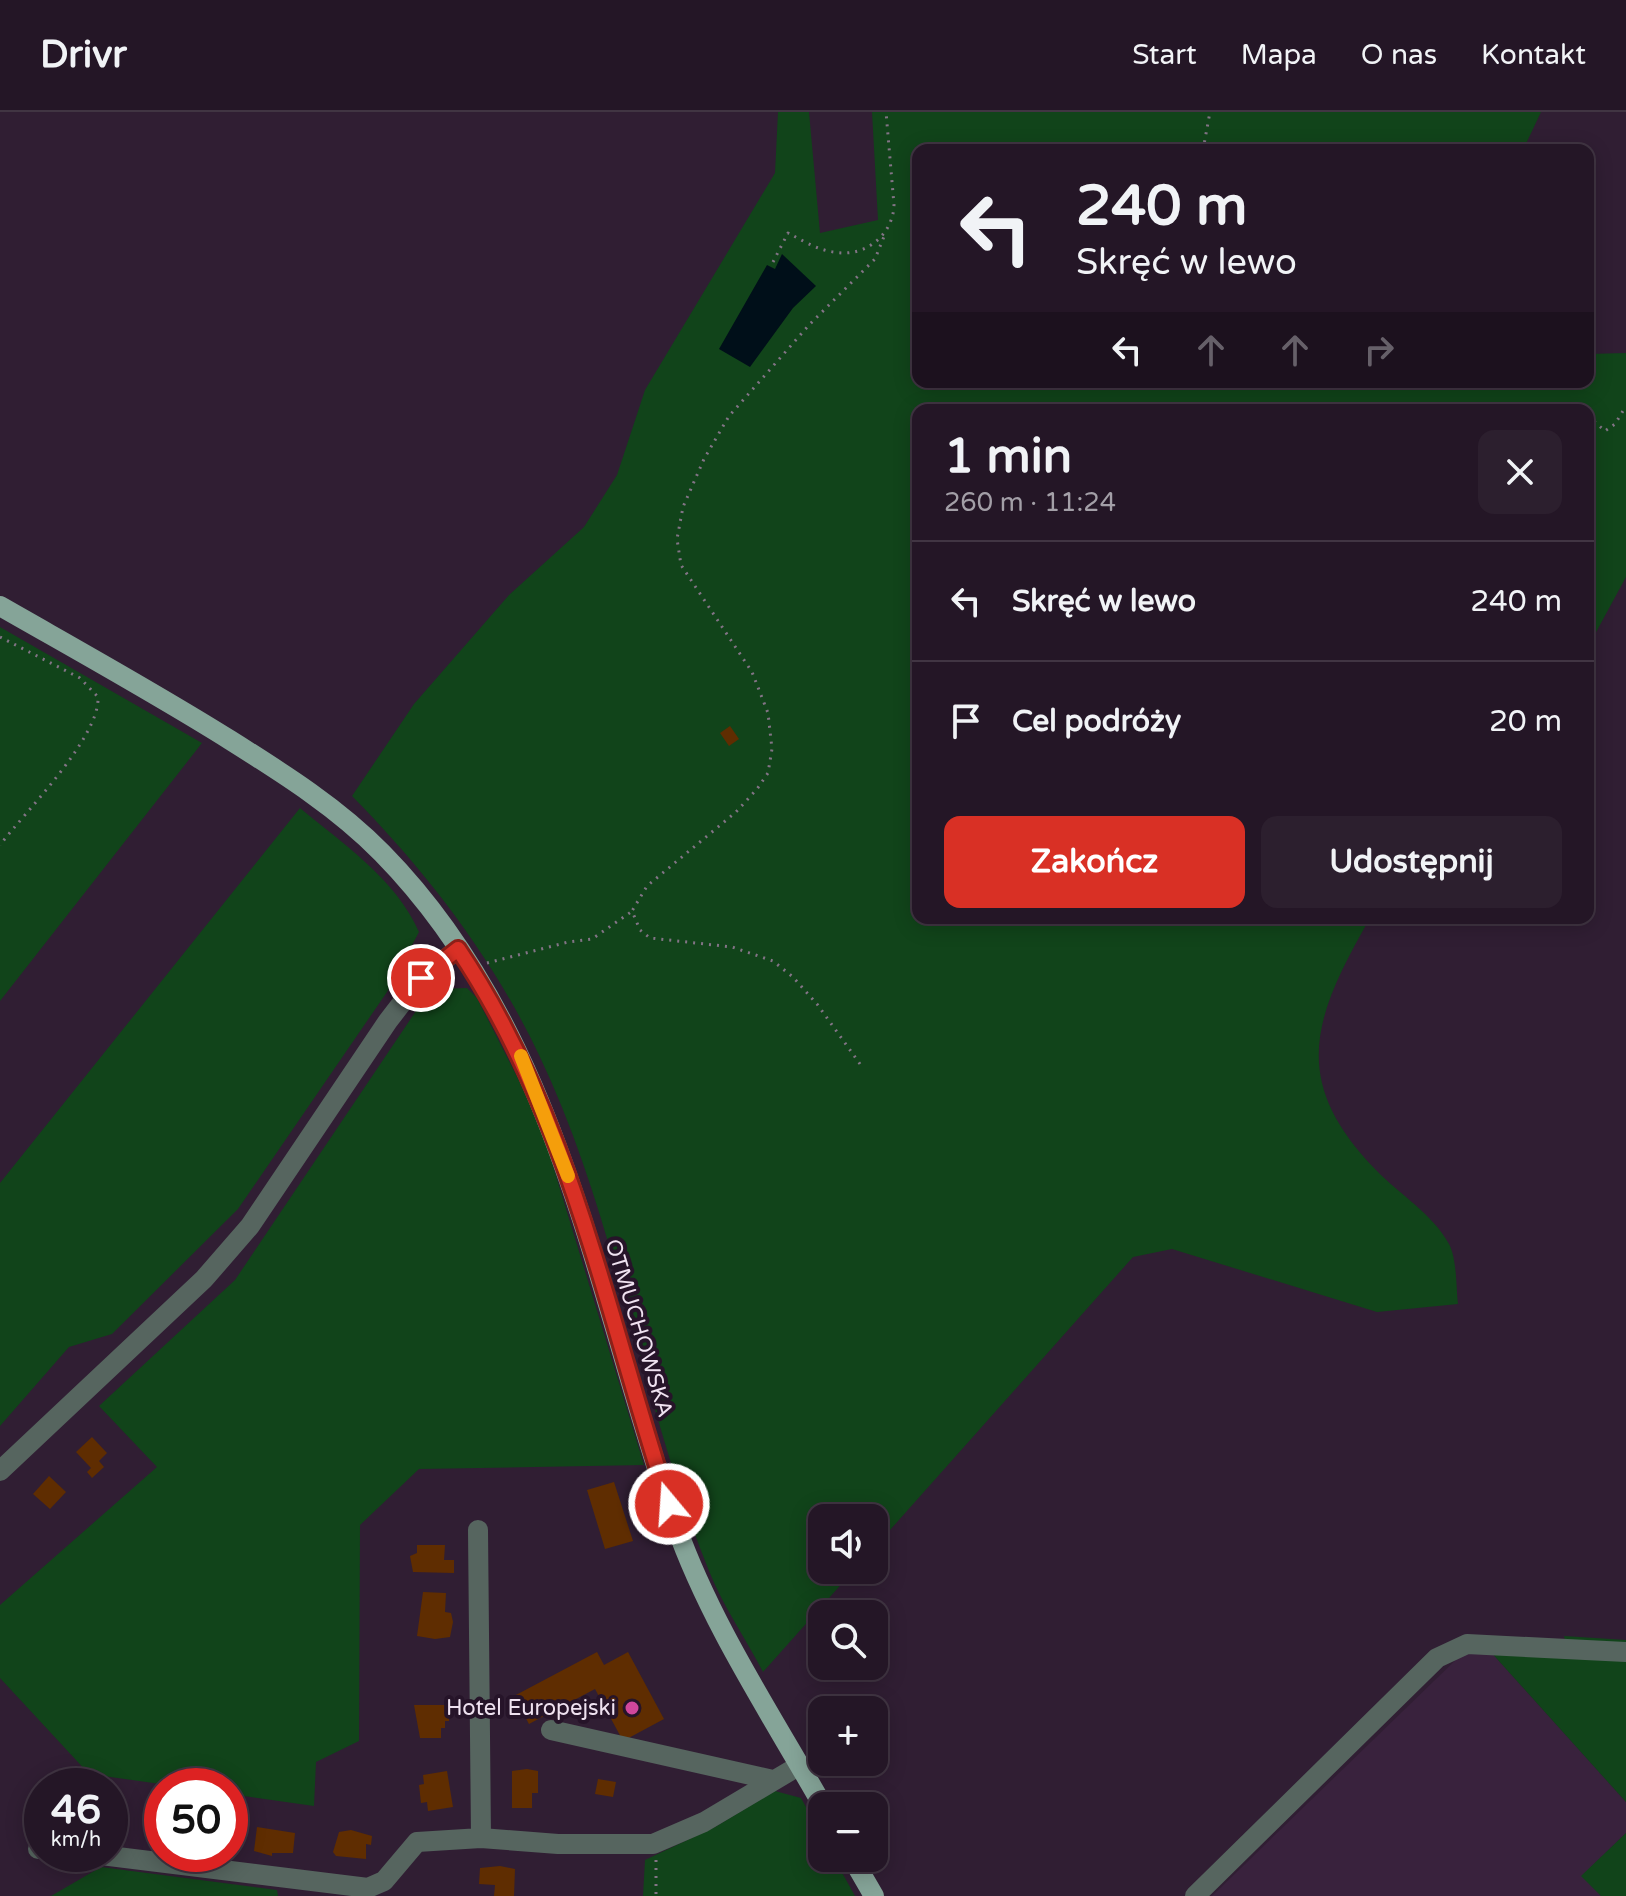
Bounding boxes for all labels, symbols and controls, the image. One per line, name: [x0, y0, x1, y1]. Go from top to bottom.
text: Drivr: [40, 32, 127, 78]
text: Start: [1132, 38, 1197, 72]
text: Mapa: [1241, 38, 1317, 72]
text: O nas: [1361, 38, 1437, 72]
text: Kontakt: [1481, 38, 1586, 72]
text: 240 m: [1076, 173, 1247, 240]
icon: left: [944, 176, 1048, 280]
text: Skręć w lewo: [1076, 241, 1297, 284]
icon: left: [1105, 328, 1149, 372]
icon: ahead: [1189, 328, 1233, 372]
icon: ahead: [1273, 328, 1317, 372]
icon: right: [1357, 328, 1401, 372]
text: 1 min: [944, 428, 1072, 486]
button: close: [1478, 430, 1562, 514]
text: 260 m · 11:24: [944, 487, 1116, 518]
icon: left: [944, 579, 988, 623]
text: Skręć w lewo: [1012, 583, 1196, 620]
text: 240 m: [1470, 583, 1562, 620]
icon: arrive: [944, 699, 988, 743]
text: Cel podróży: [1012, 703, 1181, 740]
text: 20 m: [1489, 703, 1562, 740]
button: Zakończ: [944, 816, 1245, 908]
button: Udostępnij: [1261, 816, 1562, 908]
pin: [387, 944, 455, 1012]
icon: arrive: [399, 956, 443, 1000]
street label: OTMUCHOWSKA: [600, 1236, 678, 1420]
position arrow: [627, 1462, 711, 1546]
map controls: [808, 1504, 888, 1872]
button: sound: [808, 1504, 888, 1584]
button: search: [808, 1600, 888, 1680]
place label: Hotel Europejski: [446, 1695, 616, 1721]
button: +: [808, 1696, 888, 1776]
marker: Hotel Europejski: [623, 1699, 641, 1717]
speed limit sign: 50: [144, 1768, 248, 1872]
text: 46: [51, 1786, 101, 1834]
button: −: [808, 1792, 888, 1872]
text: km/h: [51, 1828, 101, 1852]

